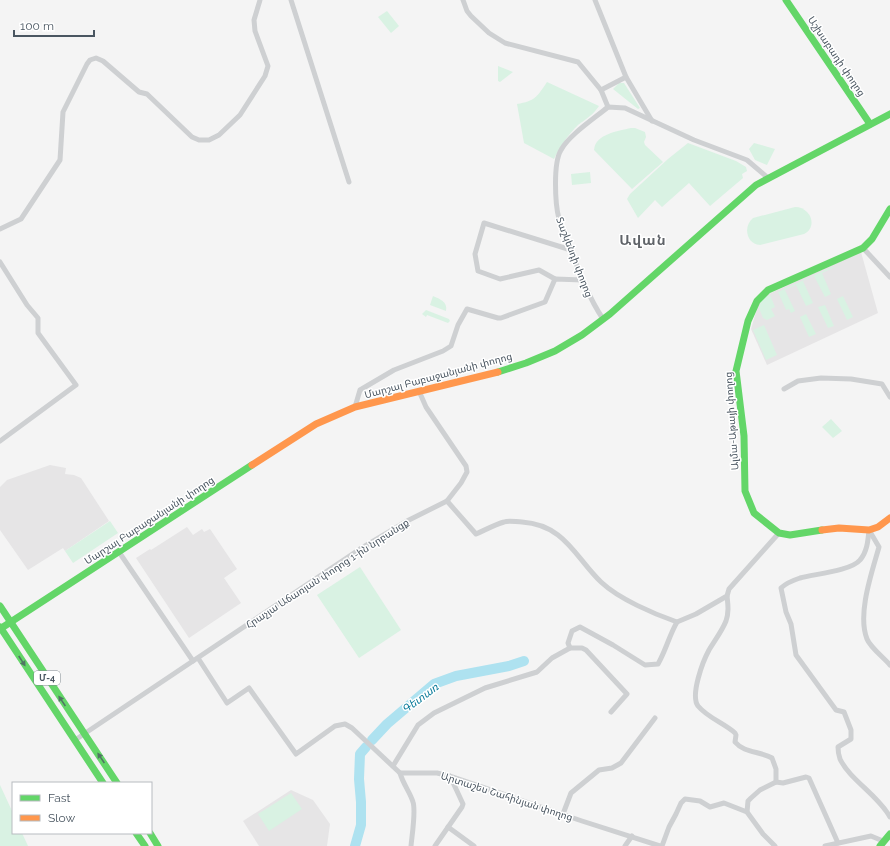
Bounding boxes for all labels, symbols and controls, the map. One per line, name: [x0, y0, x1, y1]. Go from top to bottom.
scale bar: [14, 12, 94, 38]
street label: Աշխաբադի փողոց: [806, 14, 867, 98]
text: 100 m: [20, 19, 54, 33]
street label: Տաշկենդի փողոց: [554, 216, 595, 299]
district label: Ավան: [619, 232, 667, 248]
street label: Մարշալ Բաբաջանյանի փողոց: [363, 350, 513, 401]
street label: Ալմա-Աթայի փողոց: [723, 371, 740, 471]
street label: Մարշալ Բաբաջանյանի փողոց: [82, 474, 216, 567]
street label: Հրաչյա Աճառյան փողոց 1-ին նրբանցք: [244, 517, 411, 630]
one-way arrow: [19, 655, 26, 667]
road number: Մ-4: [34, 671, 60, 685]
water label: Գետառ: [400, 680, 441, 716]
one-way arrow: [59, 695, 66, 707]
one-way arrow: [97, 752, 104, 764]
street label: Արտաշես Շահինյան փողոց: [439, 770, 574, 823]
legend: [12, 782, 152, 834]
text: Fast: [48, 791, 71, 805]
text: Slow: [48, 811, 75, 825]

